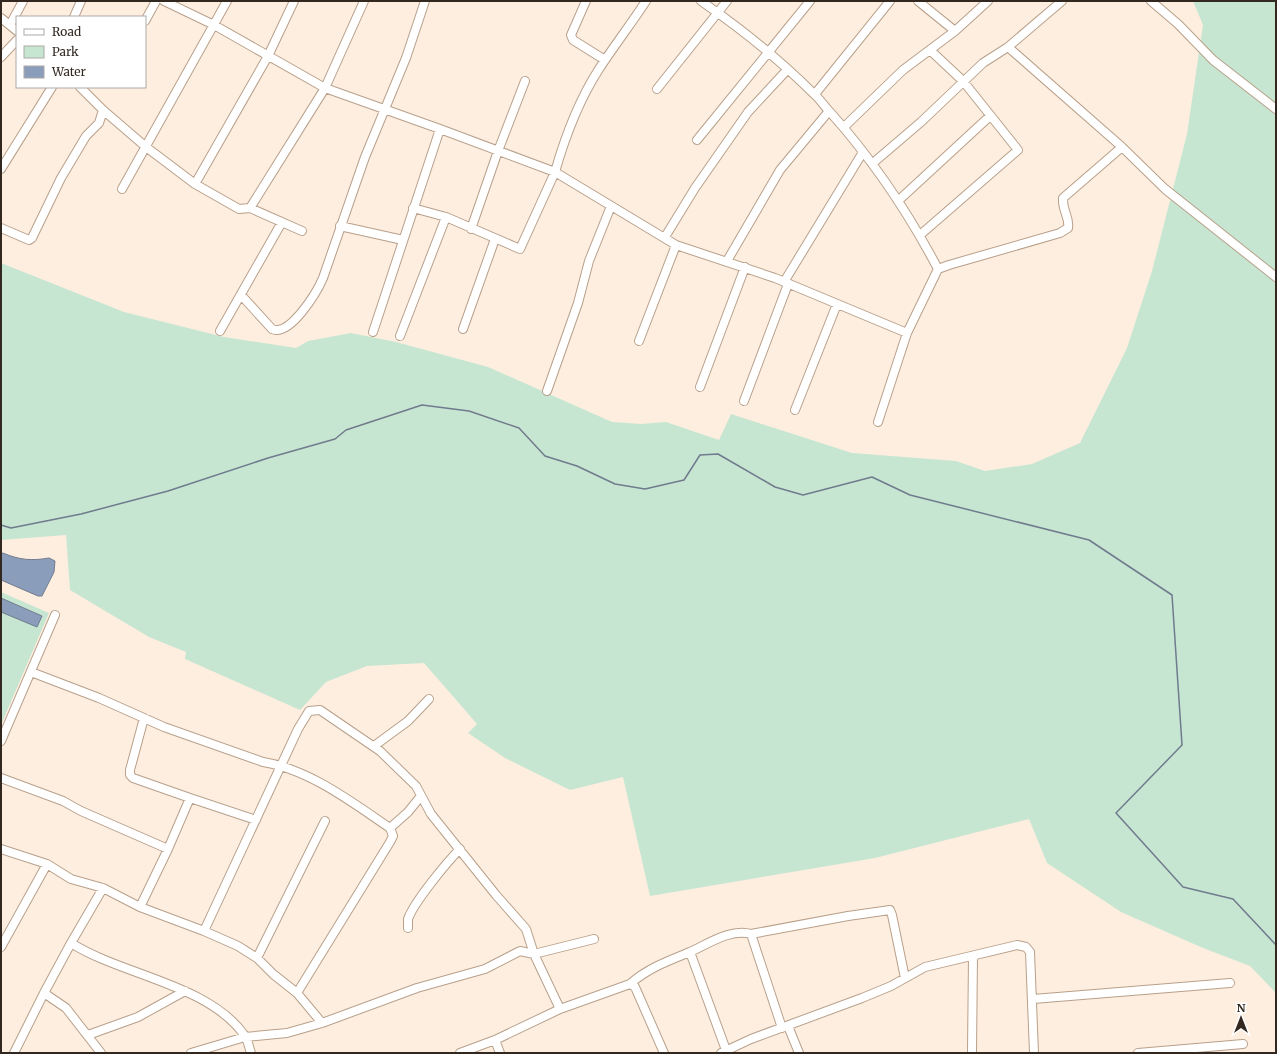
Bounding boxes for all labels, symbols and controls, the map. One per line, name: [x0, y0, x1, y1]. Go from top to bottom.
legend: [16, 16, 146, 88]
text: Road: [52, 24, 81, 39]
text: Park: [52, 44, 79, 59]
text: Water: [51, 64, 87, 79]
north arrow: [1221, 998, 1261, 1038]
text: N: [1237, 1001, 1246, 1015]

